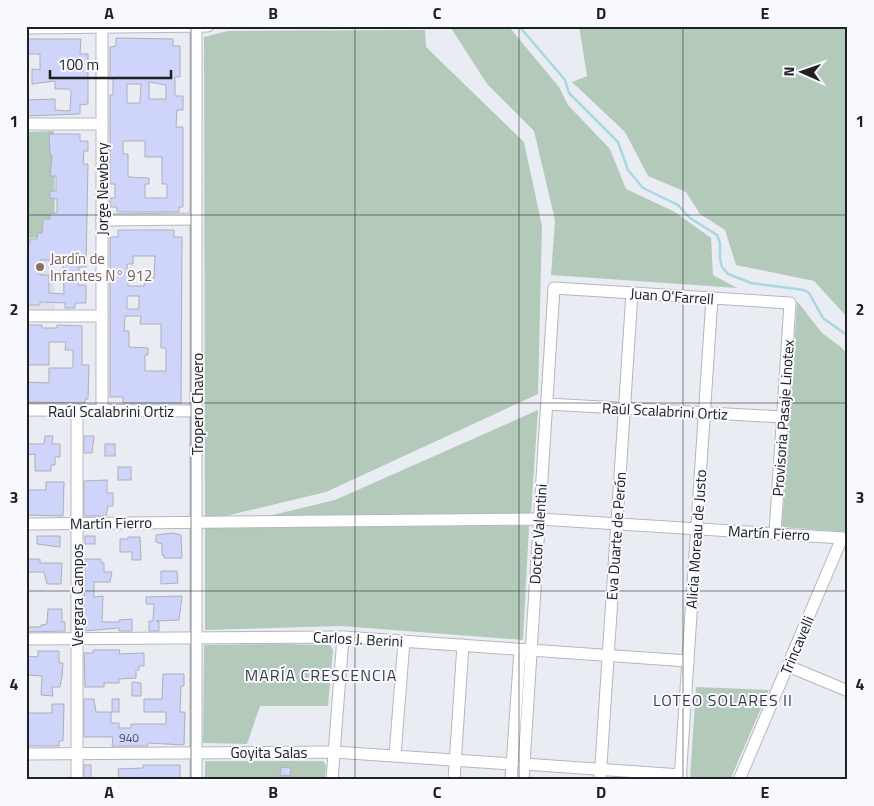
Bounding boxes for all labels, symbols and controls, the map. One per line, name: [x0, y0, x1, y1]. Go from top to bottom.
text: A: [104, 1, 114, 25]
text: B: [268, 1, 278, 25]
text: C: [433, 1, 442, 25]
text: D: [596, 1, 606, 25]
text: E: [761, 1, 770, 25]
scale bar: [50, 48, 171, 80]
north arrow: [776, 48, 826, 98]
text: 100 m: [58, 53, 99, 76]
text: N: [778, 66, 799, 77]
text: 1: [10, 109, 18, 133]
text: 1: [856, 109, 864, 133]
street label: Jorge Newbery: [91, 143, 114, 235]
place label: Jardín de Infantes N° 912: [50, 247, 152, 287]
marker: Jardín de Infantes N° 912: [34, 261, 46, 273]
street label: Juan O'Farrell: [629, 282, 715, 310]
text: 2: [10, 297, 18, 321]
text: 2: [856, 297, 864, 321]
street label: Provisoria Pasaje Linotex: [766, 339, 800, 497]
street label: Tropero Chavero: [186, 353, 209, 455]
street label: Raúl Scalabrini Ortiz: [601, 396, 729, 426]
street label: Raúl Scalabrini Ortiz: [48, 400, 174, 423]
street label: Alicia Moreau de Justo: [680, 469, 712, 609]
street label: Eva Duarte de Perón: [600, 471, 632, 601]
street label: Doctor Valentini: [523, 483, 553, 585]
text: 3: [10, 485, 18, 509]
text: 3: [856, 485, 864, 509]
street label: Martín Fierro: [70, 511, 152, 535]
street label: Martín Fierro: [727, 519, 811, 547]
street label: Vergara Campos: [66, 543, 89, 647]
street label: Trincavelli: [774, 612, 820, 678]
street label: Carlos J. Berini: [312, 625, 404, 653]
district label: MARÍA CRESCENCIA: [245, 663, 397, 687]
text: 4: [10, 672, 19, 696]
text: 4: [856, 672, 865, 696]
district label: LOTEO SOLARES II: [653, 688, 793, 712]
house number: 940: [119, 728, 139, 747]
street label: Goyita Salas: [230, 741, 308, 764]
text: A: [104, 780, 114, 804]
text: B: [268, 780, 278, 804]
text: C: [433, 780, 442, 804]
text: D: [596, 780, 606, 804]
text: E: [761, 780, 770, 804]

